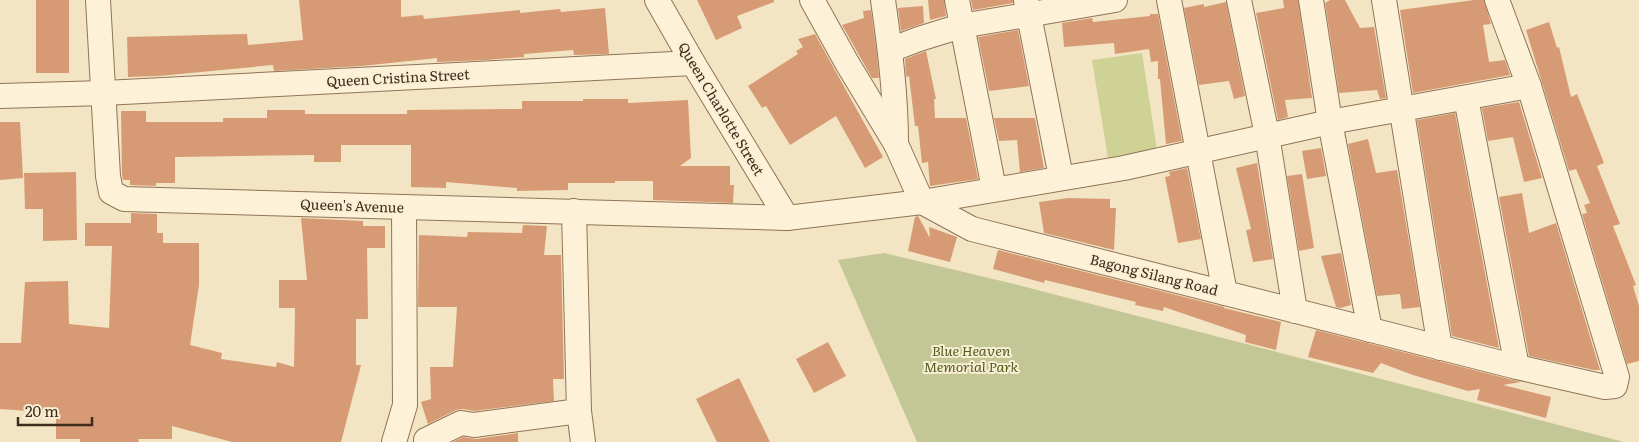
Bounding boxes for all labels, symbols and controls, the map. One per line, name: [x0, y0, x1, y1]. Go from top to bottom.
street label: Queen Charlotte Street: [674, 38, 770, 179]
street label: Queen Cristina Street: [326, 63, 470, 91]
street label: Queen's Avenue: [300, 193, 404, 217]
street label: Bagong Silang Road: [1088, 248, 1221, 300]
park label: Blue Heaven Memorial Park: [924, 340, 1018, 376]
scale bar: [18, 394, 91, 426]
text: 20 m: [25, 399, 59, 422]

